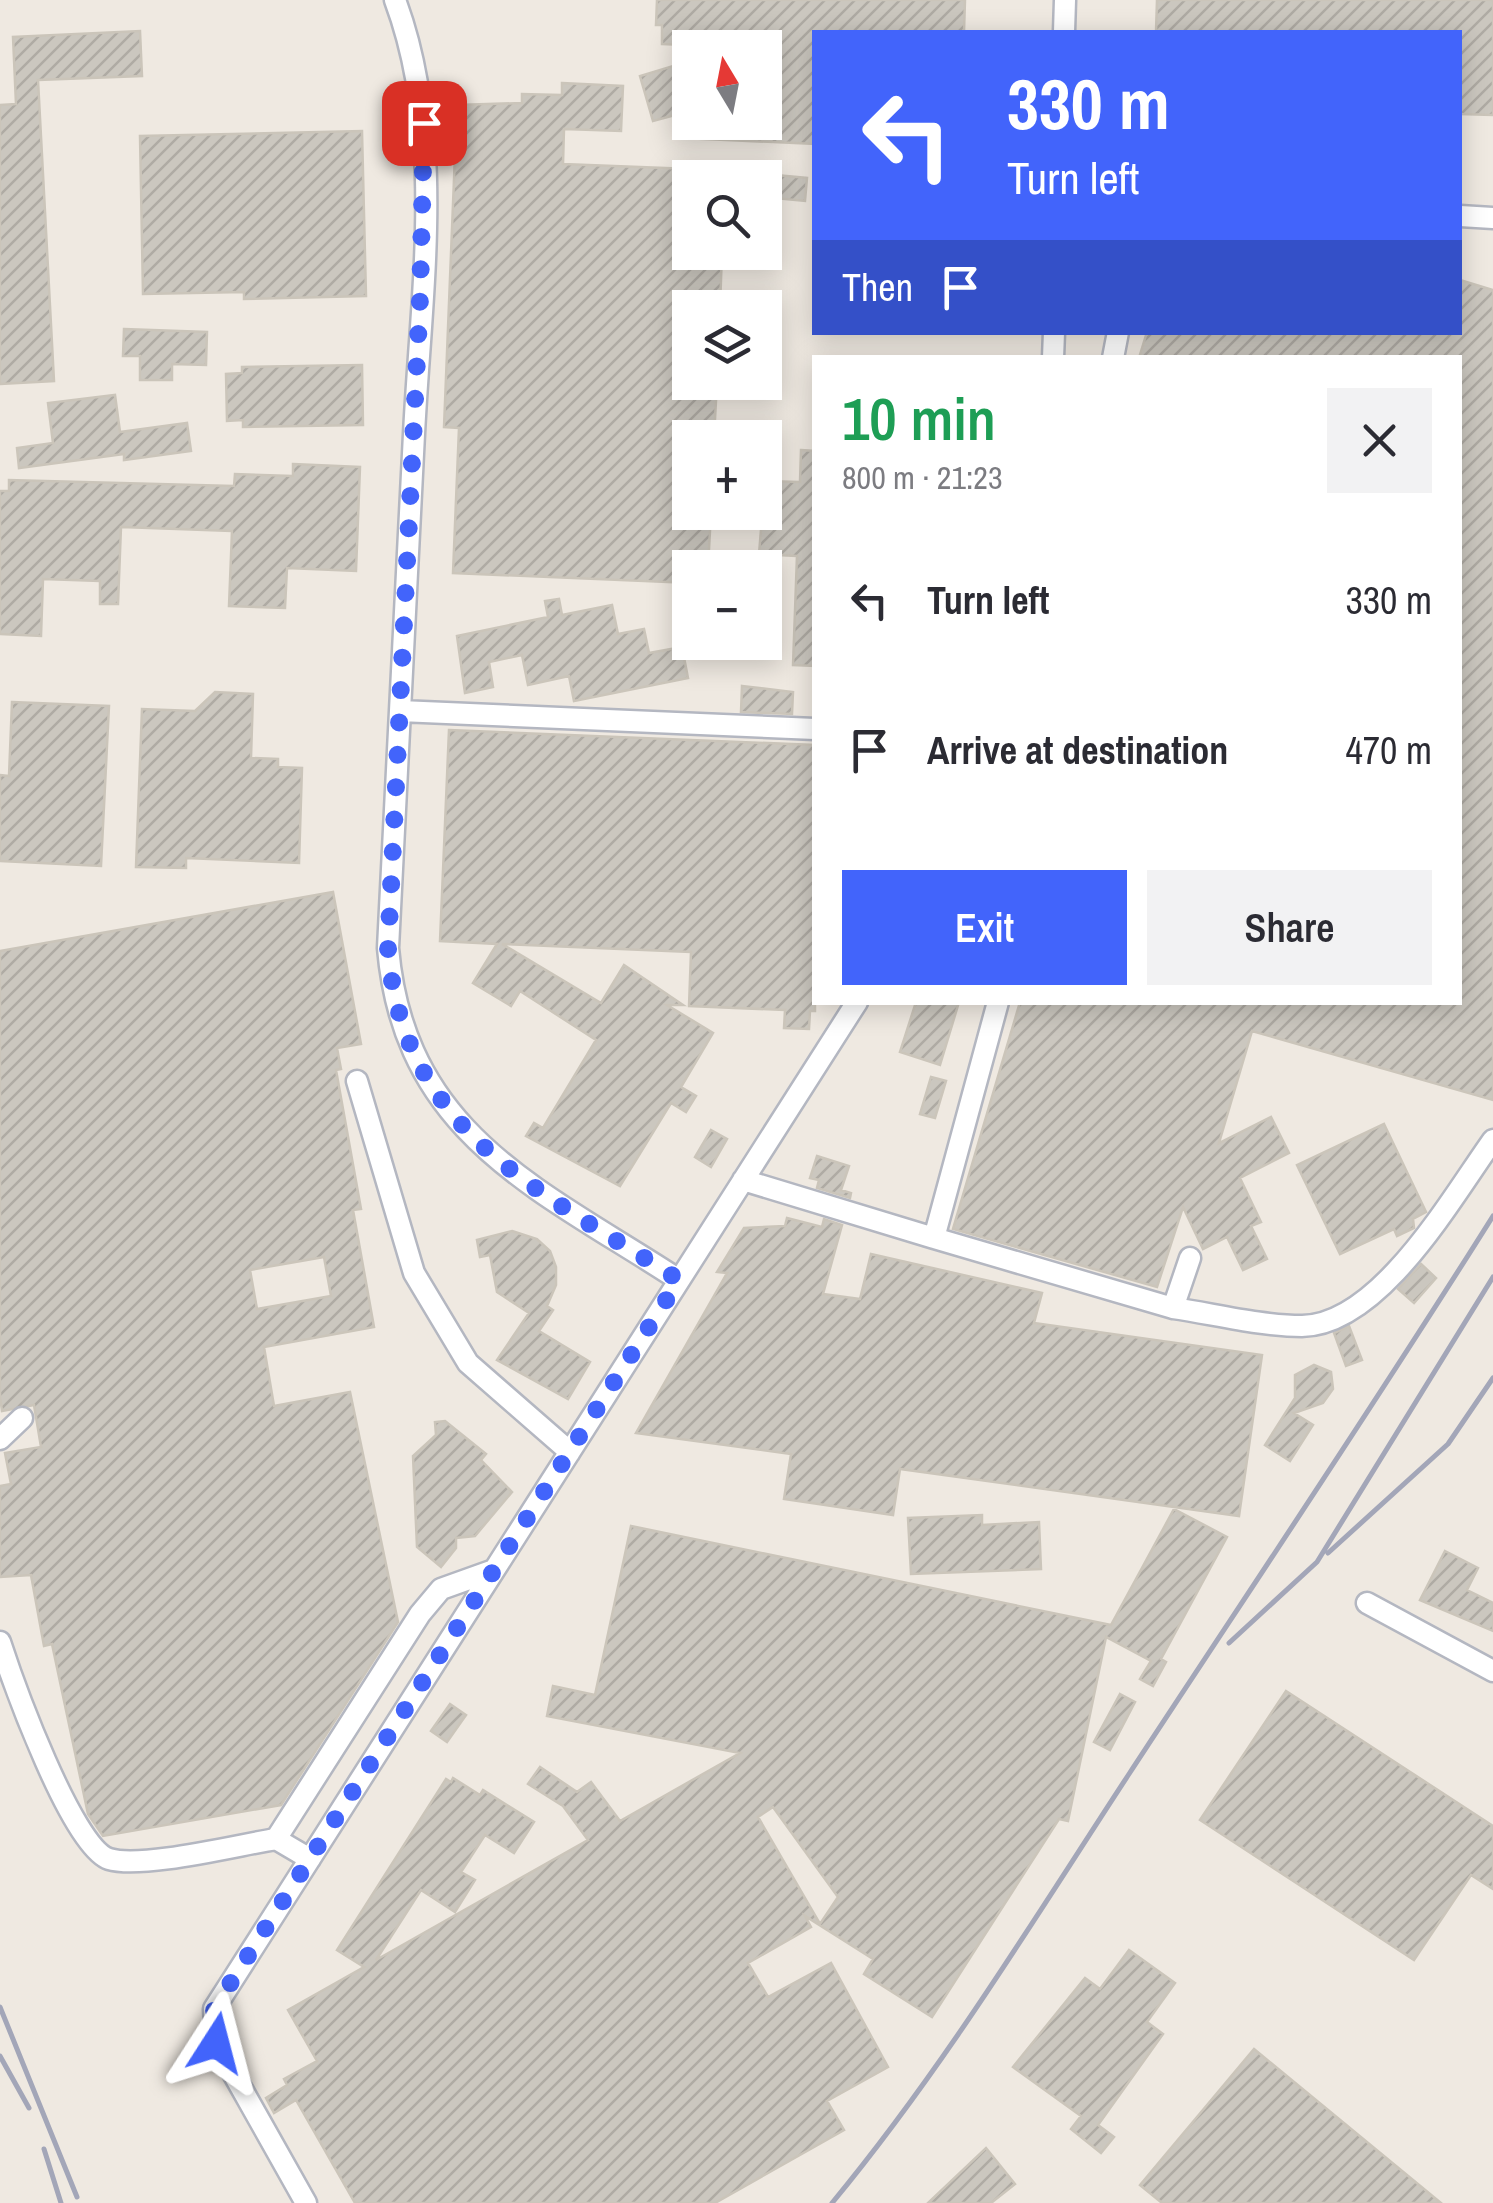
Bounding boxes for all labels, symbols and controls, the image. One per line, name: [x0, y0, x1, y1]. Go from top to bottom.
north arrow: [672, 30, 782, 140]
map controls: [672, 30, 782, 660]
text: 330 m: [1007, 57, 1170, 151]
icon: left: [842, 70, 972, 200]
pin: [382, 81, 467, 166]
icon: arrive: [397, 96, 452, 151]
text: Turn left: [1007, 147, 1139, 208]
button: search: [672, 160, 782, 270]
icon: arrive: [933, 260, 988, 315]
text: Then: [842, 262, 913, 313]
button: layers: [672, 290, 782, 400]
text: 10 min: [842, 378, 996, 459]
button: close: [1327, 388, 1432, 493]
button: +: [672, 420, 782, 530]
text: 800 m · 21:23: [842, 456, 1002, 499]
button: −: [672, 550, 782, 660]
icon: left: [842, 573, 897, 628]
text: Turn left: [927, 575, 1049, 626]
text: 330 m: [1345, 575, 1432, 626]
icon: arrive: [842, 723, 897, 778]
text: Arrive at destination: [927, 725, 1228, 776]
text: 470 m: [1345, 725, 1432, 776]
button: Exit: [842, 870, 1127, 985]
button: Share: [1147, 870, 1432, 985]
position arrow: [164, 1991, 268, 2095]

